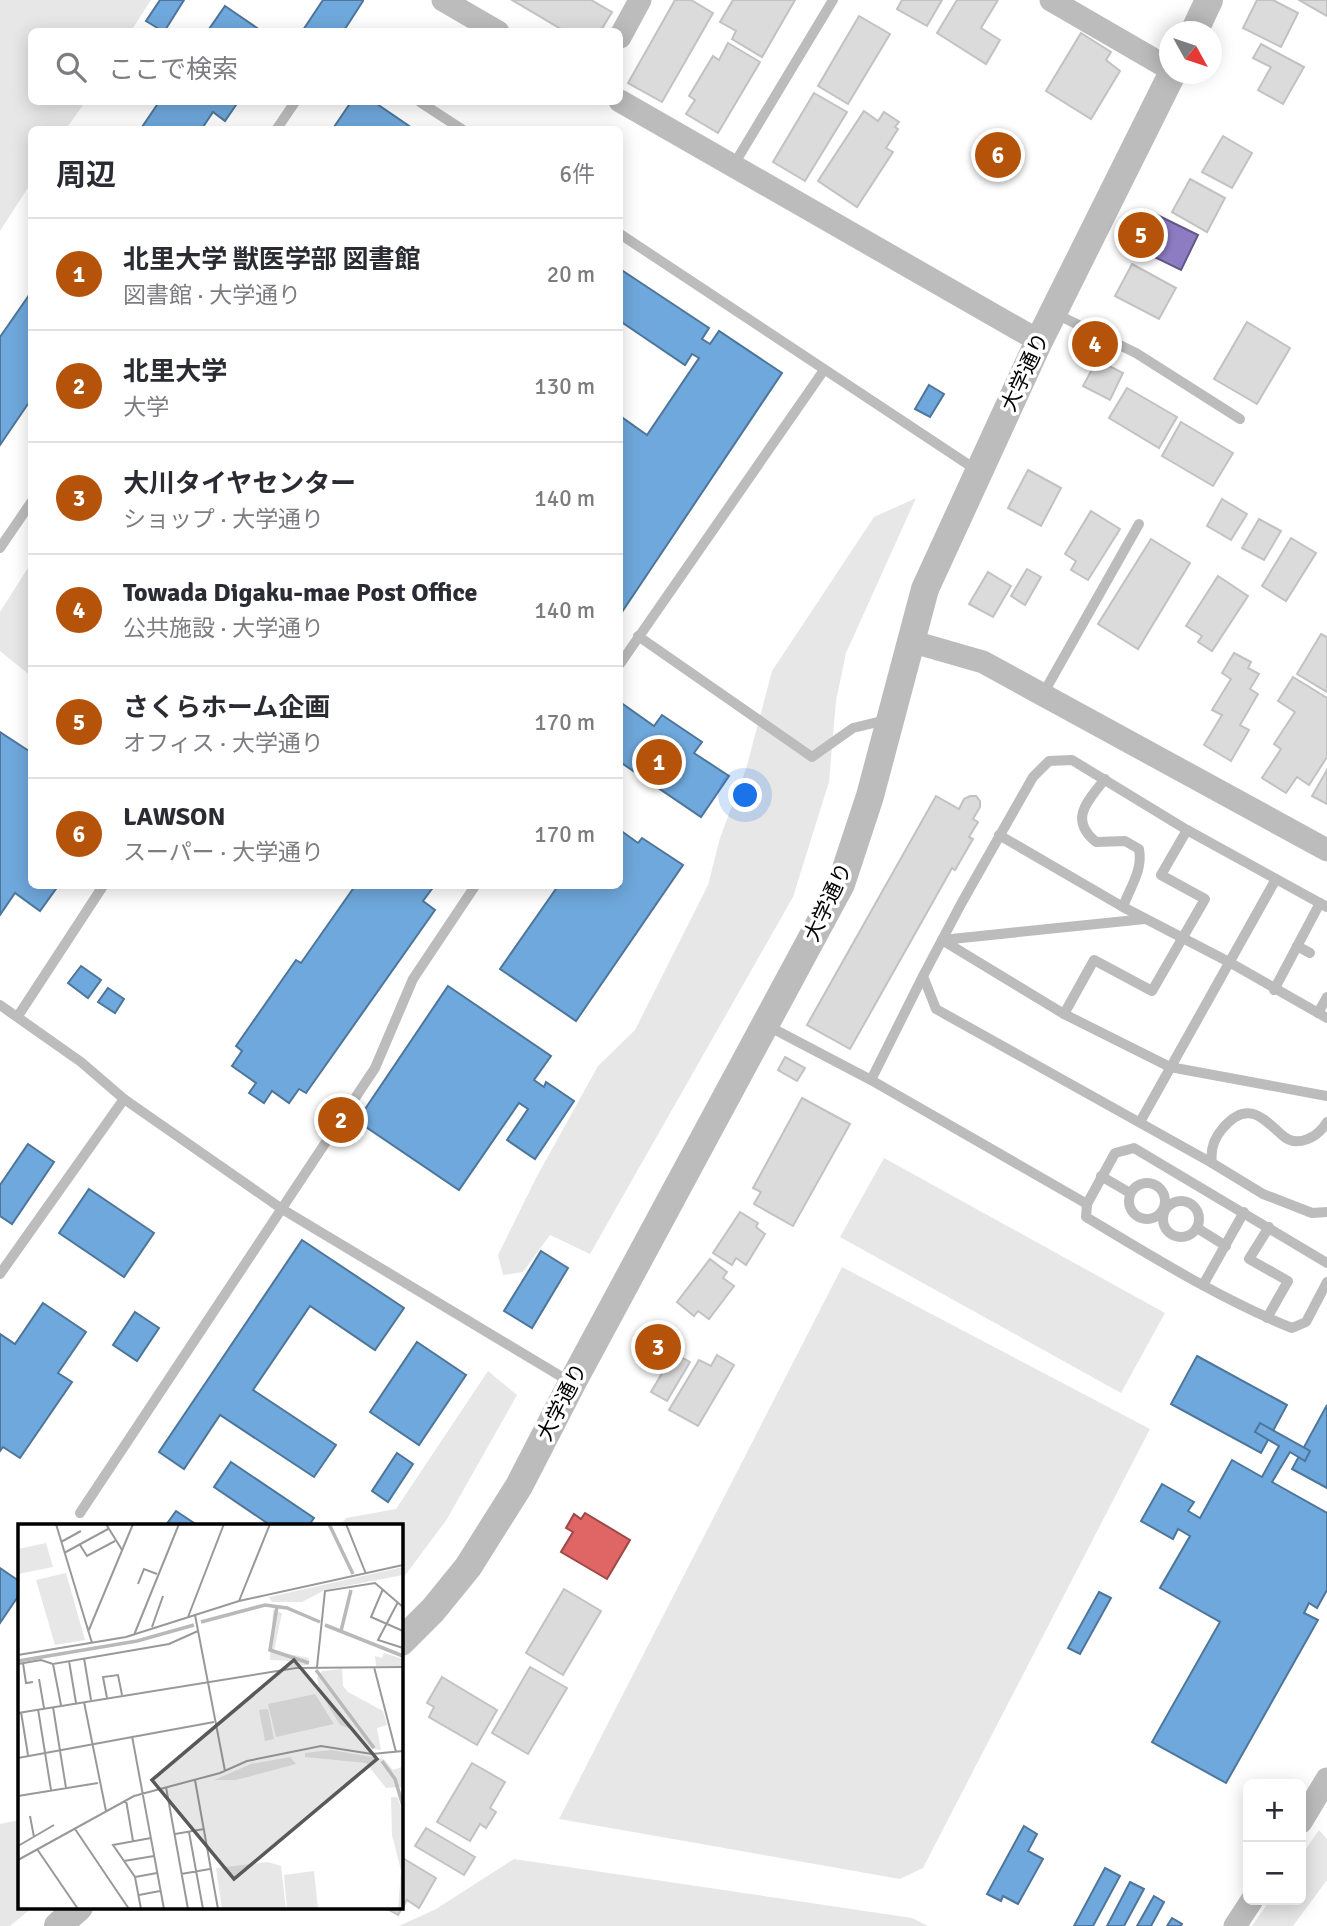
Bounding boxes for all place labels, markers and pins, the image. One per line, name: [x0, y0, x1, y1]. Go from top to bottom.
pin: 6: [975, 129, 1021, 181]
pin: 5: [1118, 209, 1164, 261]
pin: 4: [1072, 318, 1118, 370]
pin: 1: [636, 736, 682, 788]
pin: 2: [318, 1094, 364, 1146]
pin: 3: [635, 1321, 681, 1373]

